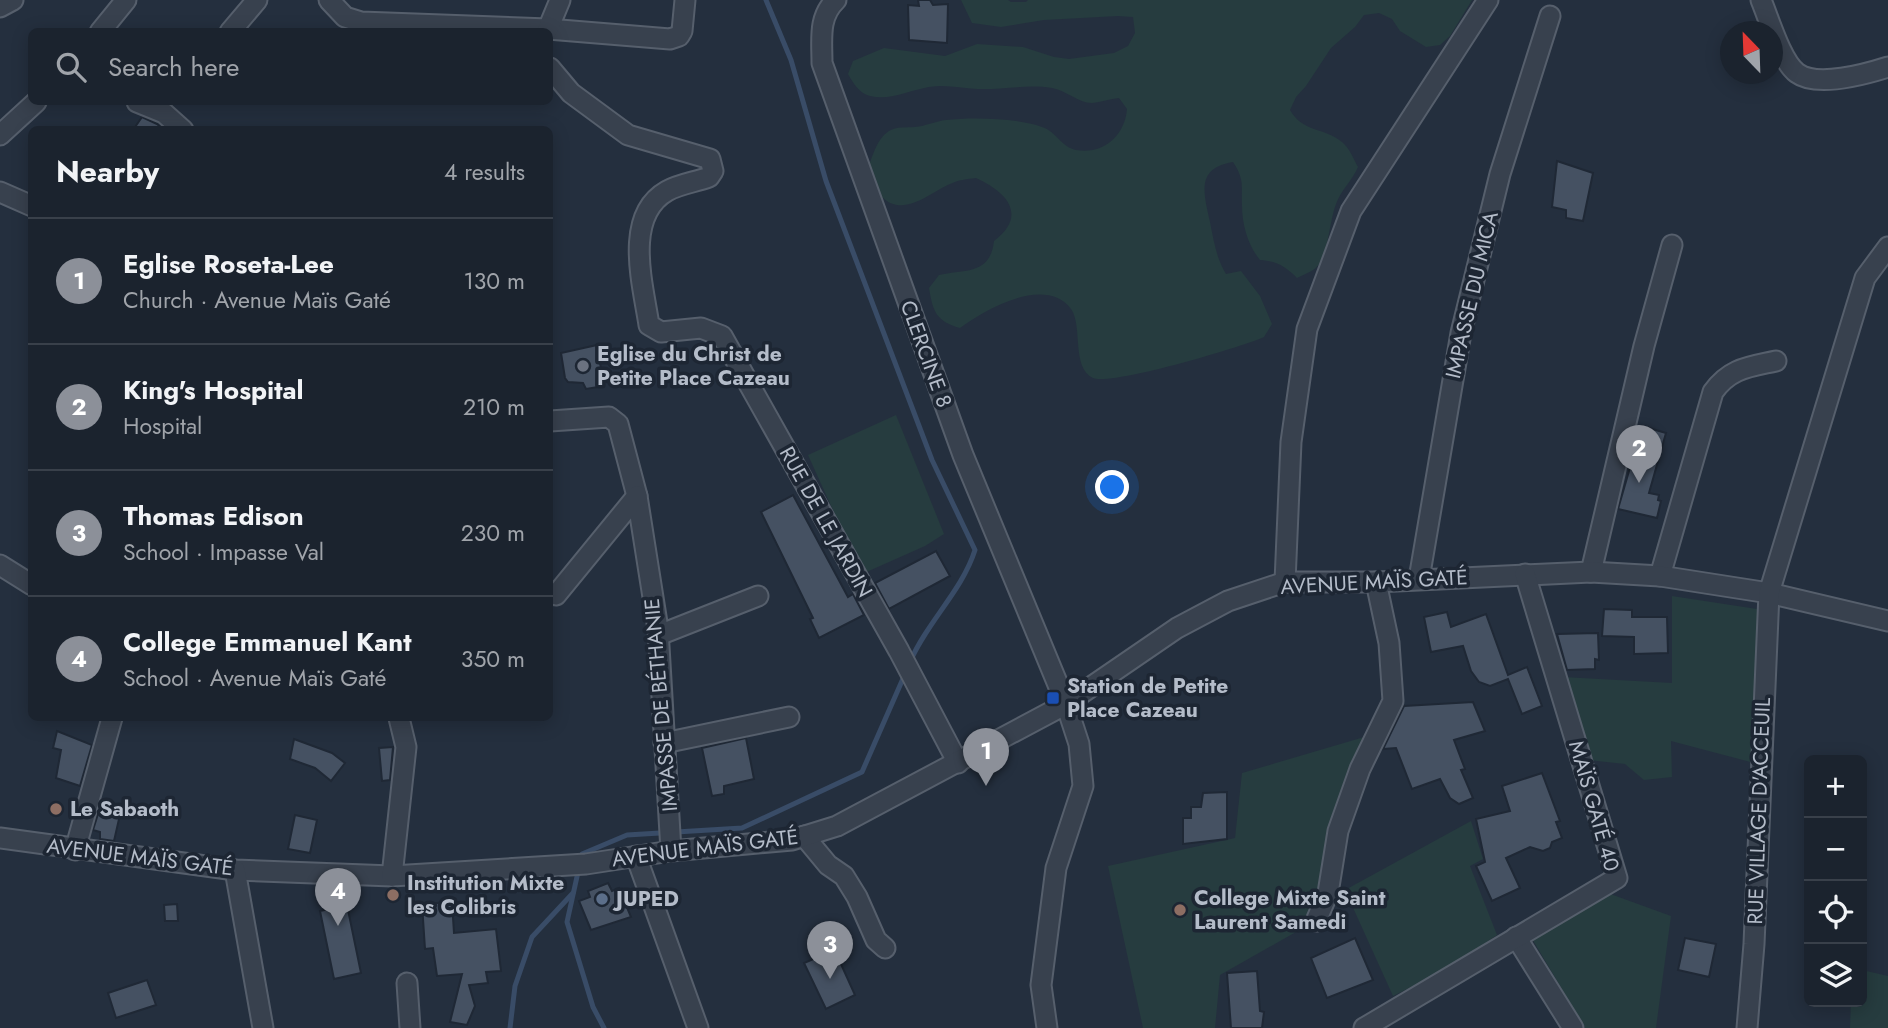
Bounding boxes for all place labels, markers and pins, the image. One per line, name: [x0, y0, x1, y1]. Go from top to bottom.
place label: Eglise du Christ de Petite Place Cazeau: [597, 339, 790, 393]
marker: Eglise du Christ de Petite Place Cazeau: [575, 358, 591, 374]
pin: 2: [1616, 425, 1662, 483]
place label: Station de Petite Place Cazeau: [1067, 671, 1228, 725]
marker: Station de Petite Place Cazeau: [1045, 690, 1061, 706]
pin: 1: [963, 728, 1009, 786]
place label: Le Sabaoth: [70, 794, 179, 824]
marker: Le Sabaoth: [48, 801, 64, 817]
pin: 4: [315, 868, 361, 926]
place label: Institution Mixte les Colibris: [407, 868, 564, 922]
place label: College Mixte Saint Laurent Samedi: [1194, 883, 1386, 937]
place label: JUPED: [612, 884, 679, 914]
marker: Institution Mixte les Colibris: [385, 887, 401, 903]
marker: JUPED: [594, 891, 610, 907]
marker: College Mixte Saint Laurent Samedi: [1172, 902, 1188, 918]
pin: 3: [807, 921, 853, 979]

